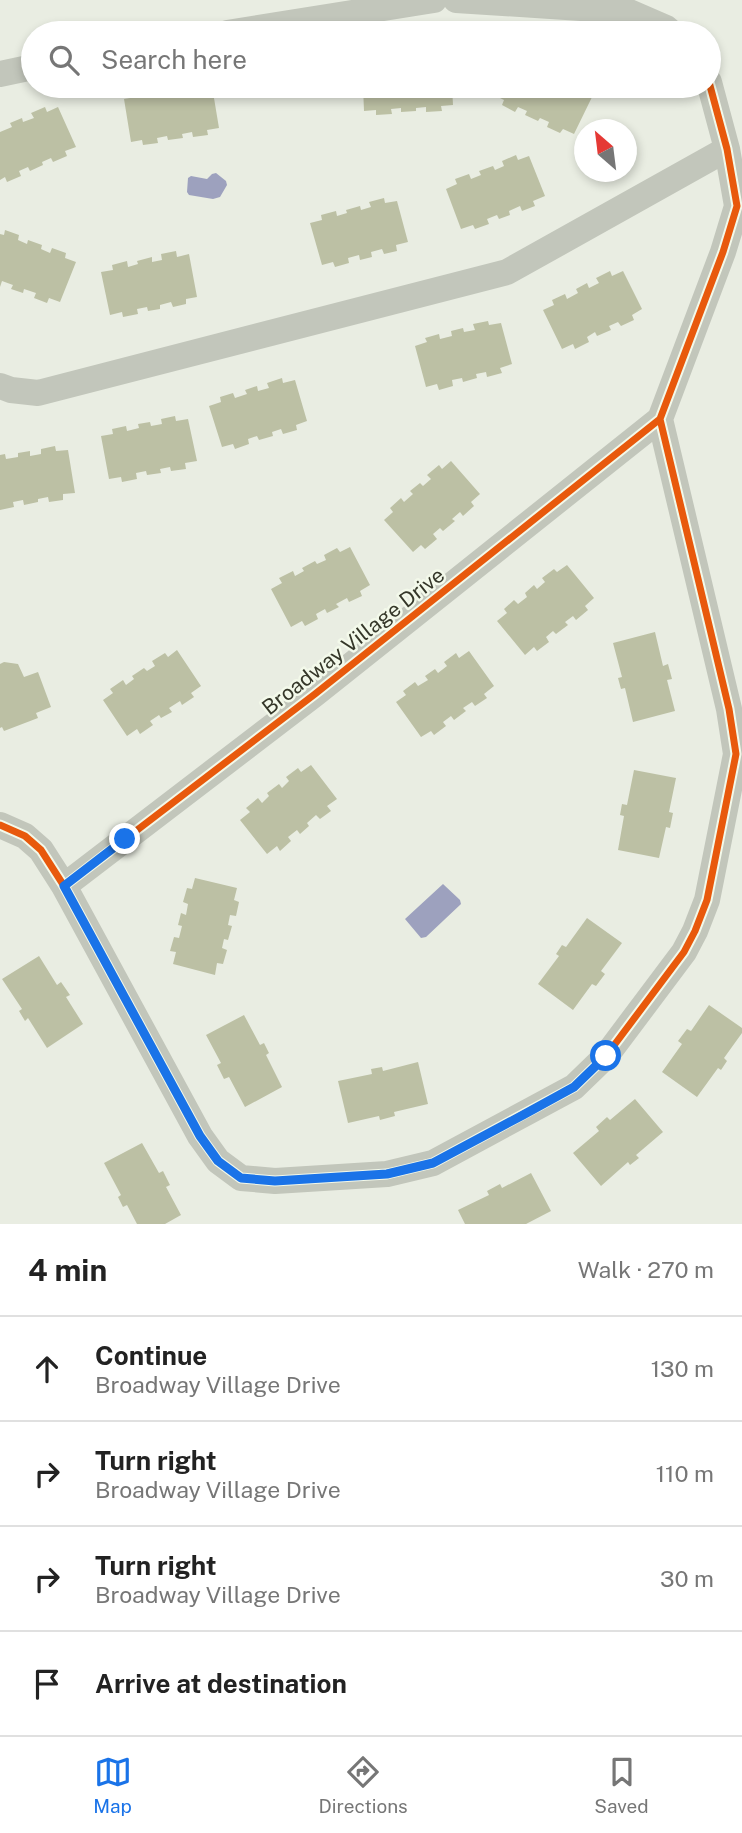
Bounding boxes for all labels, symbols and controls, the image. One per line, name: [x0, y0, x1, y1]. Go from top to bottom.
search box: [21, 21, 721, 98]
icon: search: [45, 41, 83, 79]
text: Search here: [101, 44, 247, 75]
north arrow: [574, 119, 637, 182]
street label: Broadway Village Drive: [257, 562, 449, 720]
route end: [109, 823, 140, 854]
route start: [590, 1040, 621, 1071]
text: 4 min: [28, 1252, 107, 1288]
text: Walk · 270 m: [578, 1256, 714, 1283]
text: Continue: [95, 1340, 207, 1371]
icon: ahead: [28, 1350, 66, 1388]
text: 130 m: [651, 1355, 714, 1382]
text: Broadway Village Drive: [95, 1371, 341, 1398]
text: Turn right: [95, 1445, 217, 1476]
icon: right: [28, 1455, 66, 1493]
text: 110 m: [656, 1460, 714, 1487]
text: Broadway Village Drive: [95, 1476, 341, 1503]
text: Turn right: [95, 1550, 217, 1581]
icon: right: [28, 1560, 66, 1598]
text: 30 m: [660, 1565, 714, 1592]
text: Broadway Village Drive: [95, 1581, 341, 1608]
icon: arrive: [28, 1665, 66, 1703]
text: Arrive at destination: [95, 1668, 347, 1699]
tab: Map: [93, 1753, 132, 1817]
tab: Directions: [318, 1753, 408, 1817]
tab: Saved: [594, 1753, 649, 1817]

